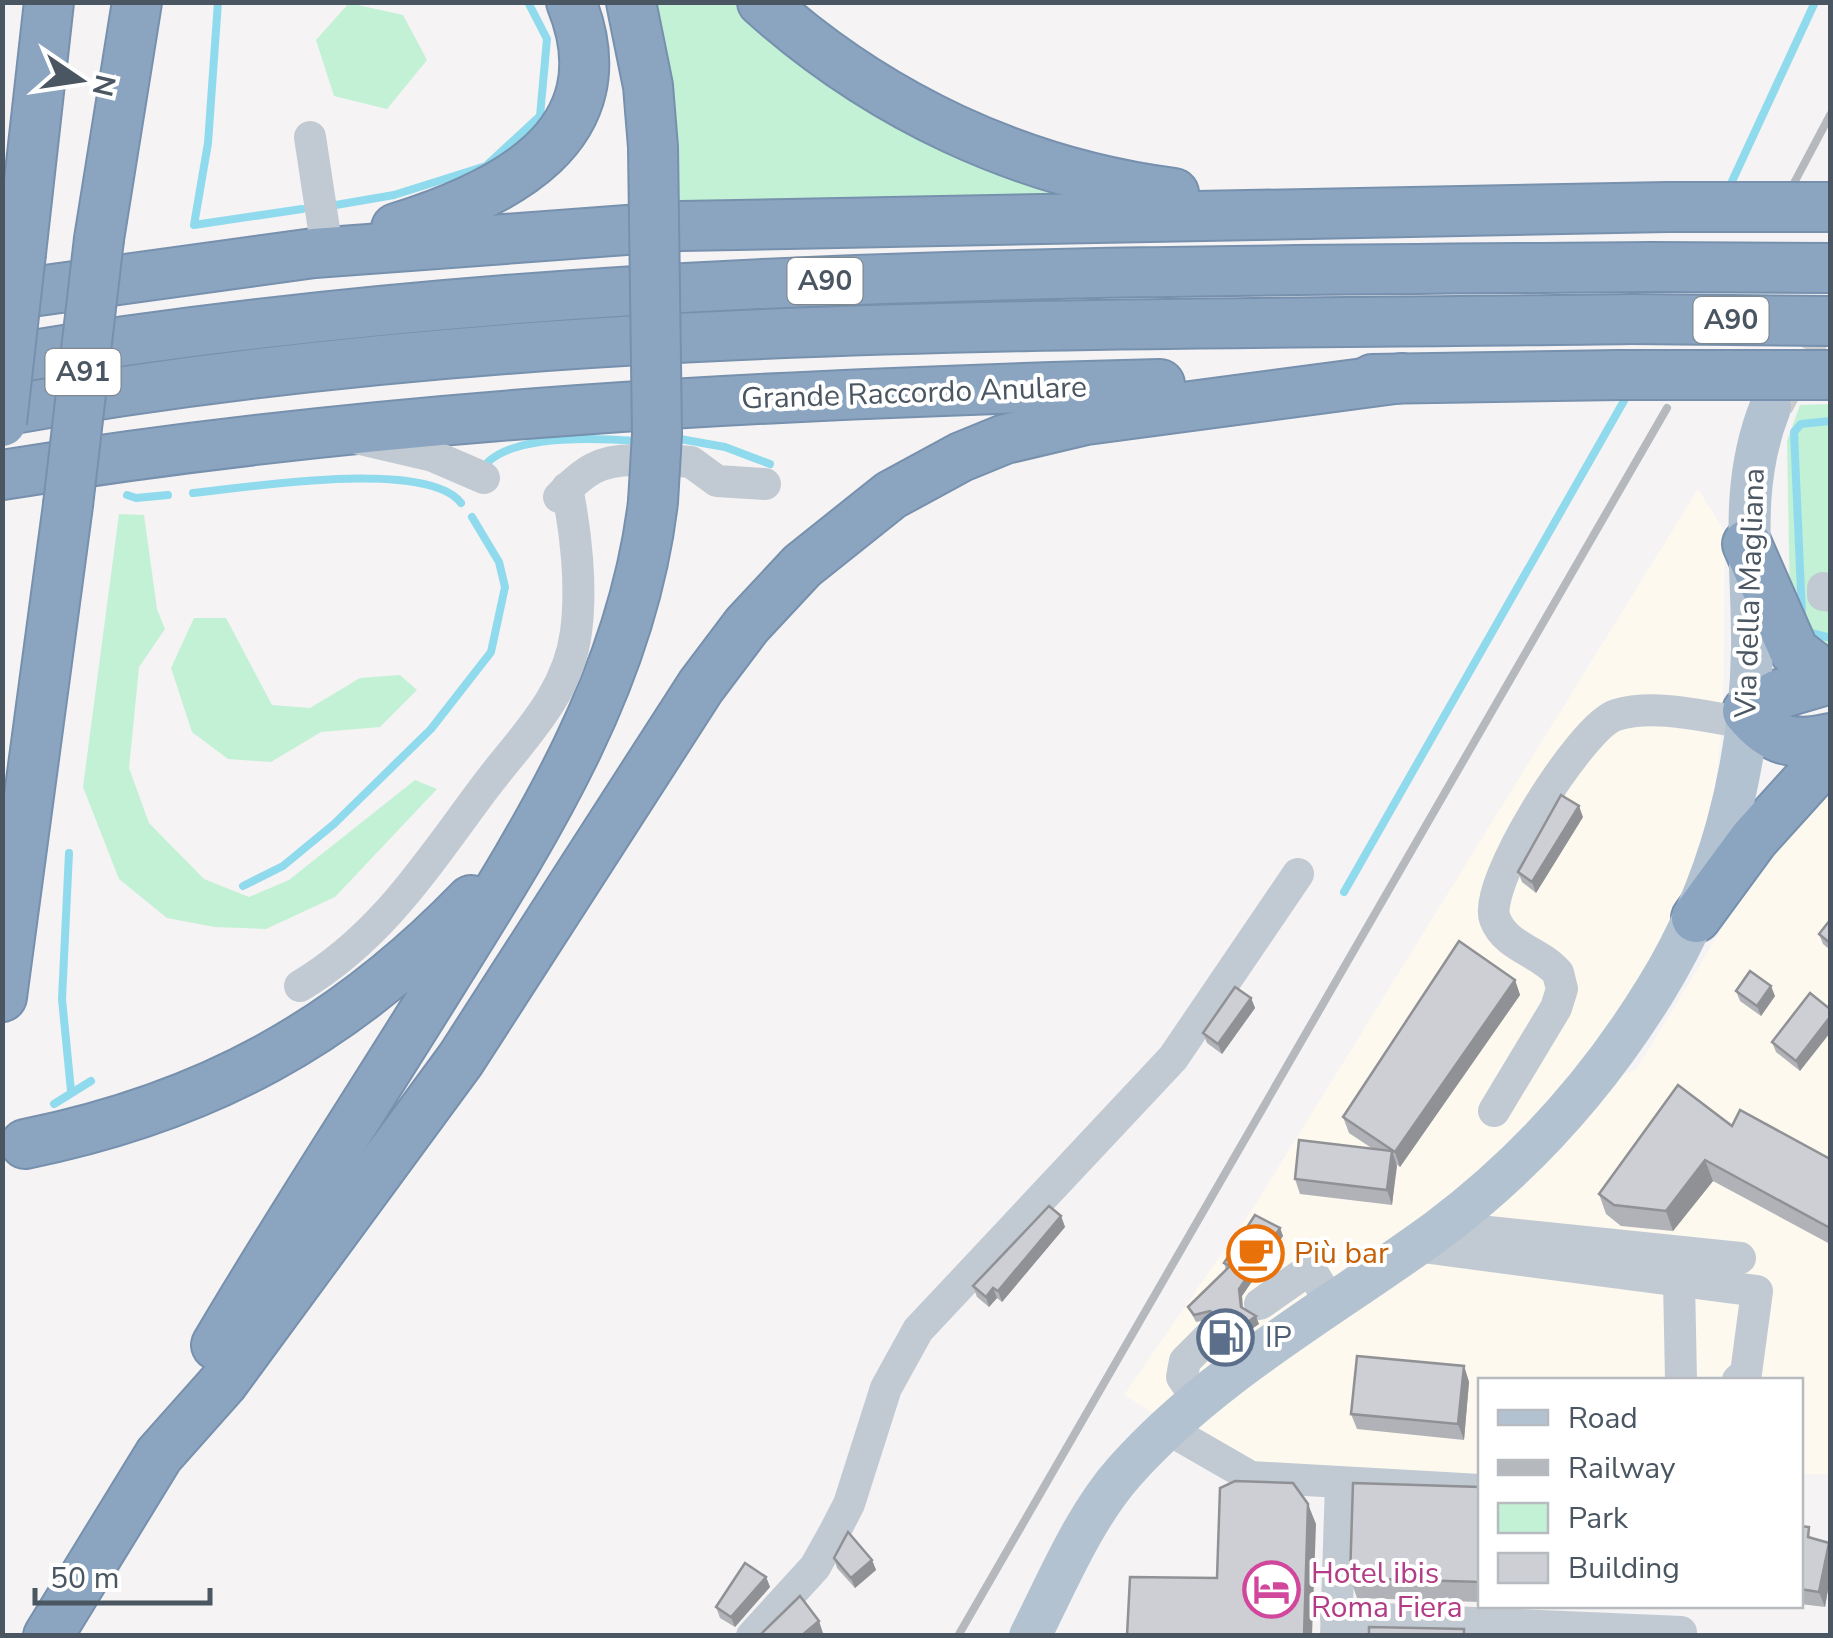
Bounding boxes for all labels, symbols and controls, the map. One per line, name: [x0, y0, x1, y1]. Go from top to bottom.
north arrow: [30, 30, 130, 130]
text: N: [83, 71, 124, 100]
road number: A90: [788, 258, 862, 304]
road number: A90: [1694, 297, 1768, 343]
road number: A91: [46, 349, 120, 395]
street label: Grande Raccordo Anulare: [741, 366, 1087, 420]
street label: Via della Magliana: [1725, 467, 1775, 720]
cafe icon: Più bar: [1225, 1223, 1285, 1283]
place label: Più bar: [1294, 1233, 1389, 1274]
fuel station icon: IP: [1196, 1307, 1256, 1367]
place label: IP: [1265, 1317, 1292, 1358]
legend: [1478, 1378, 1803, 1608]
text: Road: [1568, 1398, 1638, 1439]
text: Railway: [1568, 1448, 1676, 1489]
text: Park: [1568, 1498, 1629, 1539]
scale bar: [35, 1543, 210, 1605]
text: Building: [1568, 1548, 1680, 1589]
place label: Hotel ibis Roma Fiera: [1311, 1553, 1463, 1628]
text: 50 m: [50, 1558, 119, 1599]
hotel icon: Hotel ibis Roma Fiera: [1242, 1560, 1302, 1620]

